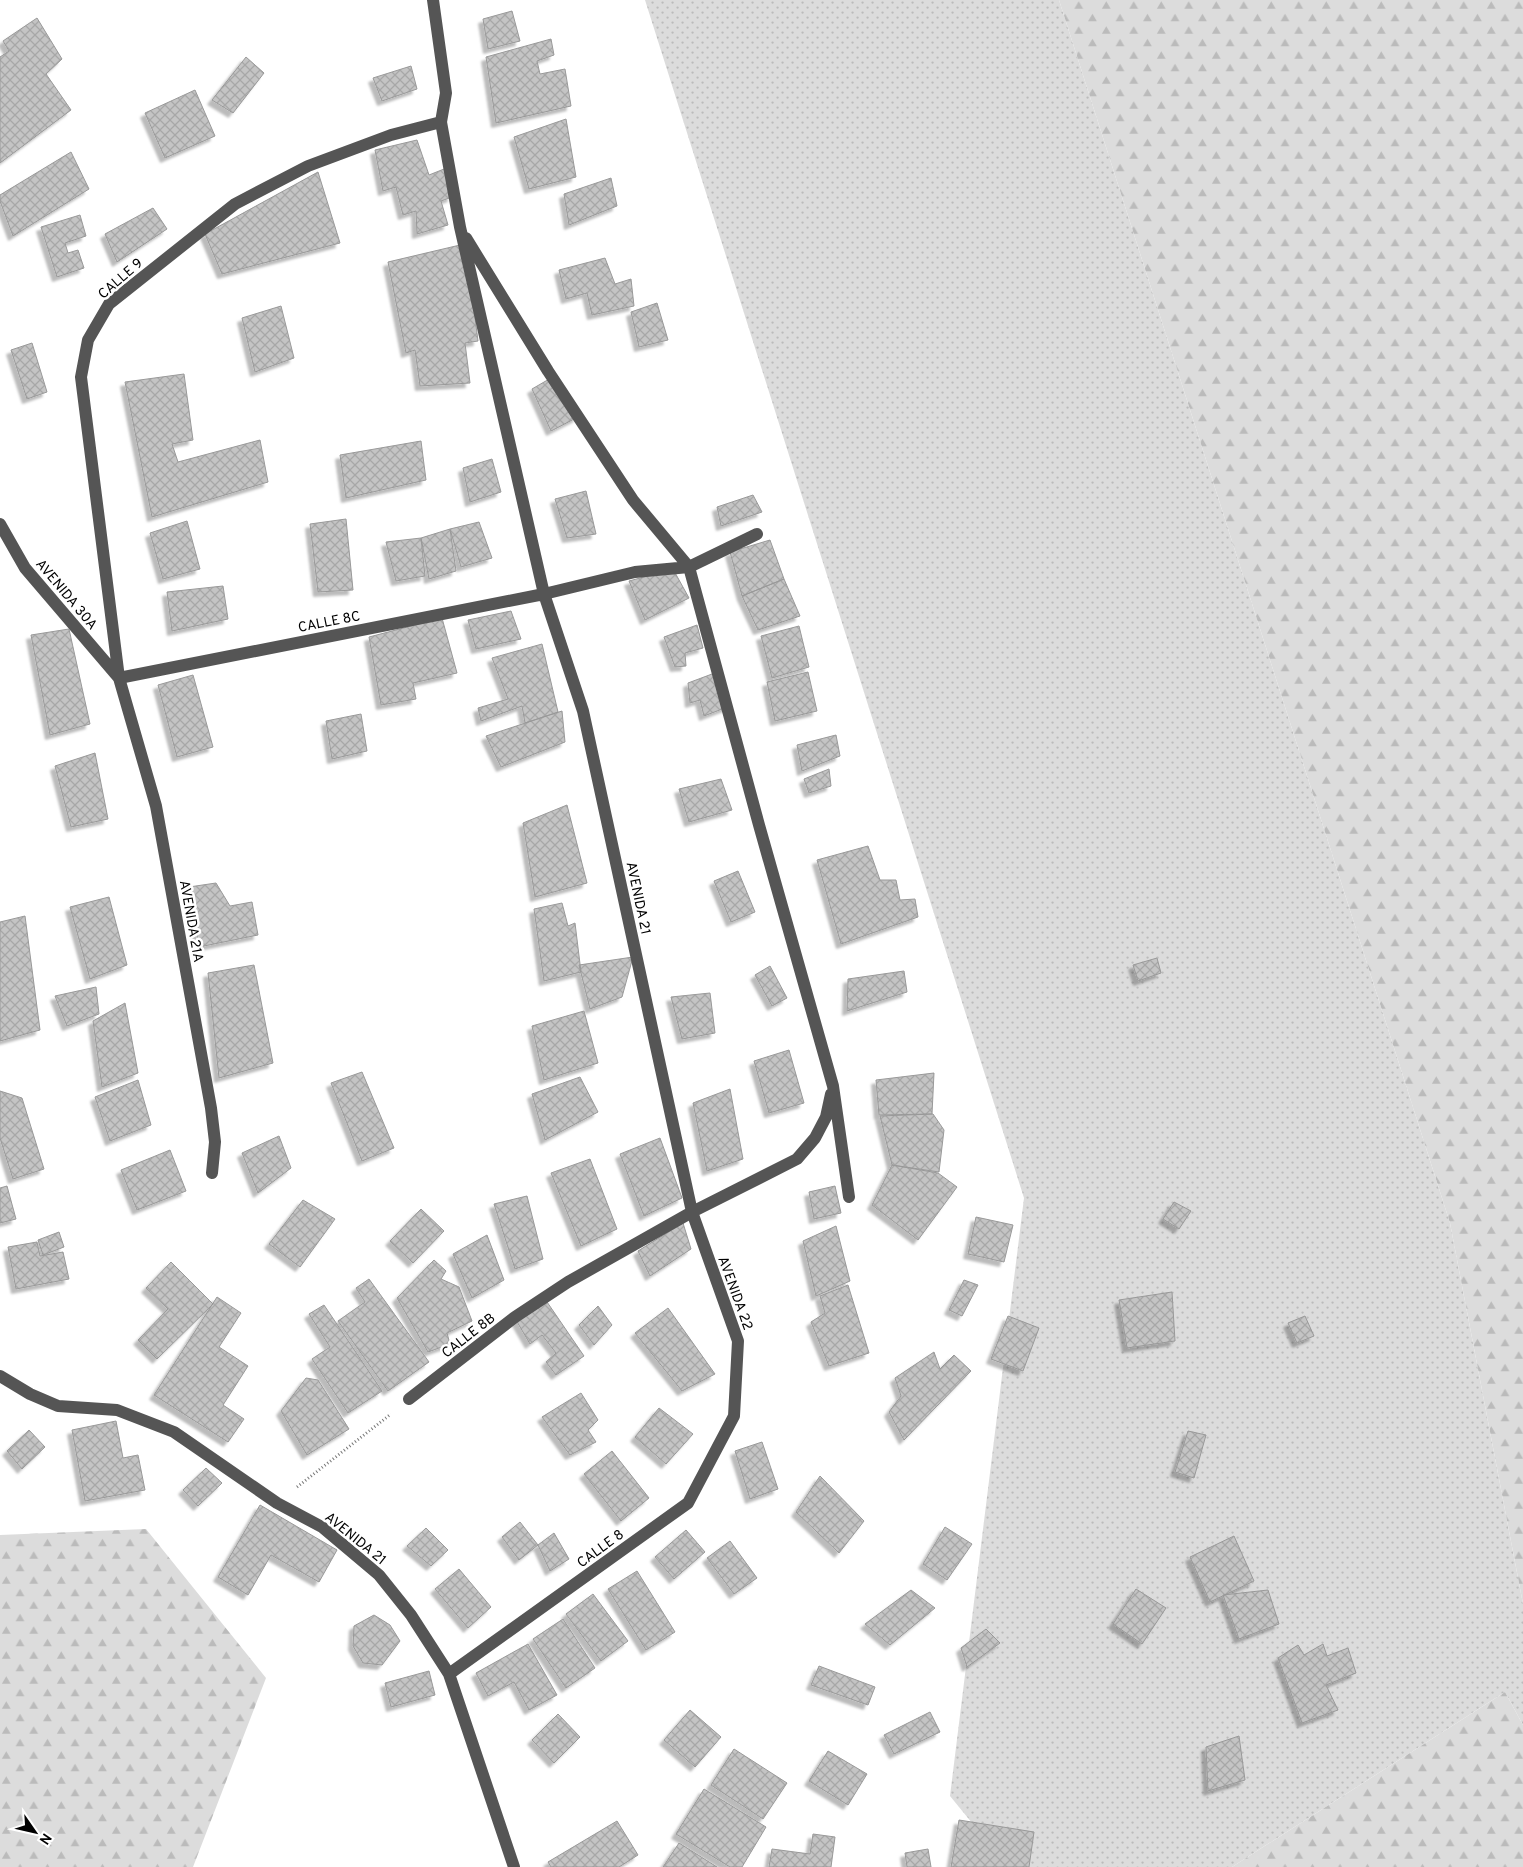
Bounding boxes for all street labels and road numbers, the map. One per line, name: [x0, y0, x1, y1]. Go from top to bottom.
street label: CALLE 9: [95, 255, 147, 303]
street label: AVENIDA 30A: [31, 556, 100, 634]
street label: CALLE 8C: [297, 608, 362, 637]
street label: AVENIDA 21: [622, 860, 654, 936]
street label: AVENIDA 21A: [175, 879, 206, 964]
street label: AVENIDA 22: [713, 1254, 756, 1333]
street label: CALLE 8B: [439, 1310, 499, 1362]
street label: AVENIDA 21: [321, 1509, 389, 1569]
street label: CALLE 8: [574, 1526, 628, 1572]

